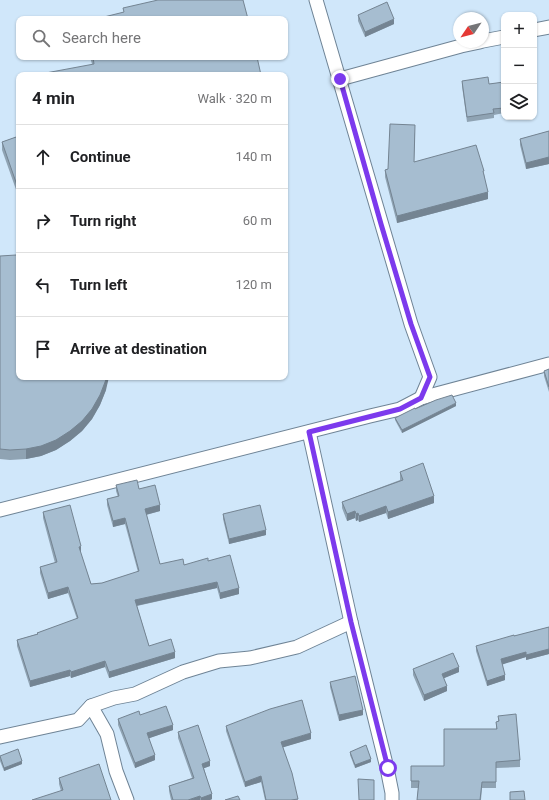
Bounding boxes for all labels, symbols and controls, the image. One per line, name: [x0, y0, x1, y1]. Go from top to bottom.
north arrow: [453, 12, 489, 48]
map controls: [501, 12, 537, 120]
button: +: [501, 12, 537, 48]
search box: [16, 16, 288, 60]
icon: search: [30, 27, 52, 49]
text: Search here: [62, 29, 141, 47]
button: −: [501, 48, 537, 84]
route end: [331, 70, 349, 88]
button: layers: [501, 84, 537, 120]
text: 4 min: [32, 88, 75, 108]
text: Walk · 320 m: [197, 91, 272, 106]
icon: ahead: [32, 146, 54, 168]
text: Continue: [70, 148, 131, 166]
text: 140 m: [235, 149, 272, 164]
icon: right: [32, 210, 54, 232]
text: Turn right: [70, 212, 136, 230]
text: 60 m: [243, 213, 272, 228]
icon: left: [32, 274, 54, 296]
text: Turn left: [70, 276, 127, 294]
text: 120 m: [235, 277, 272, 292]
icon: arrive: [32, 338, 54, 360]
text: Arrive at destination: [70, 340, 207, 358]
route start: [379, 759, 397, 777]

